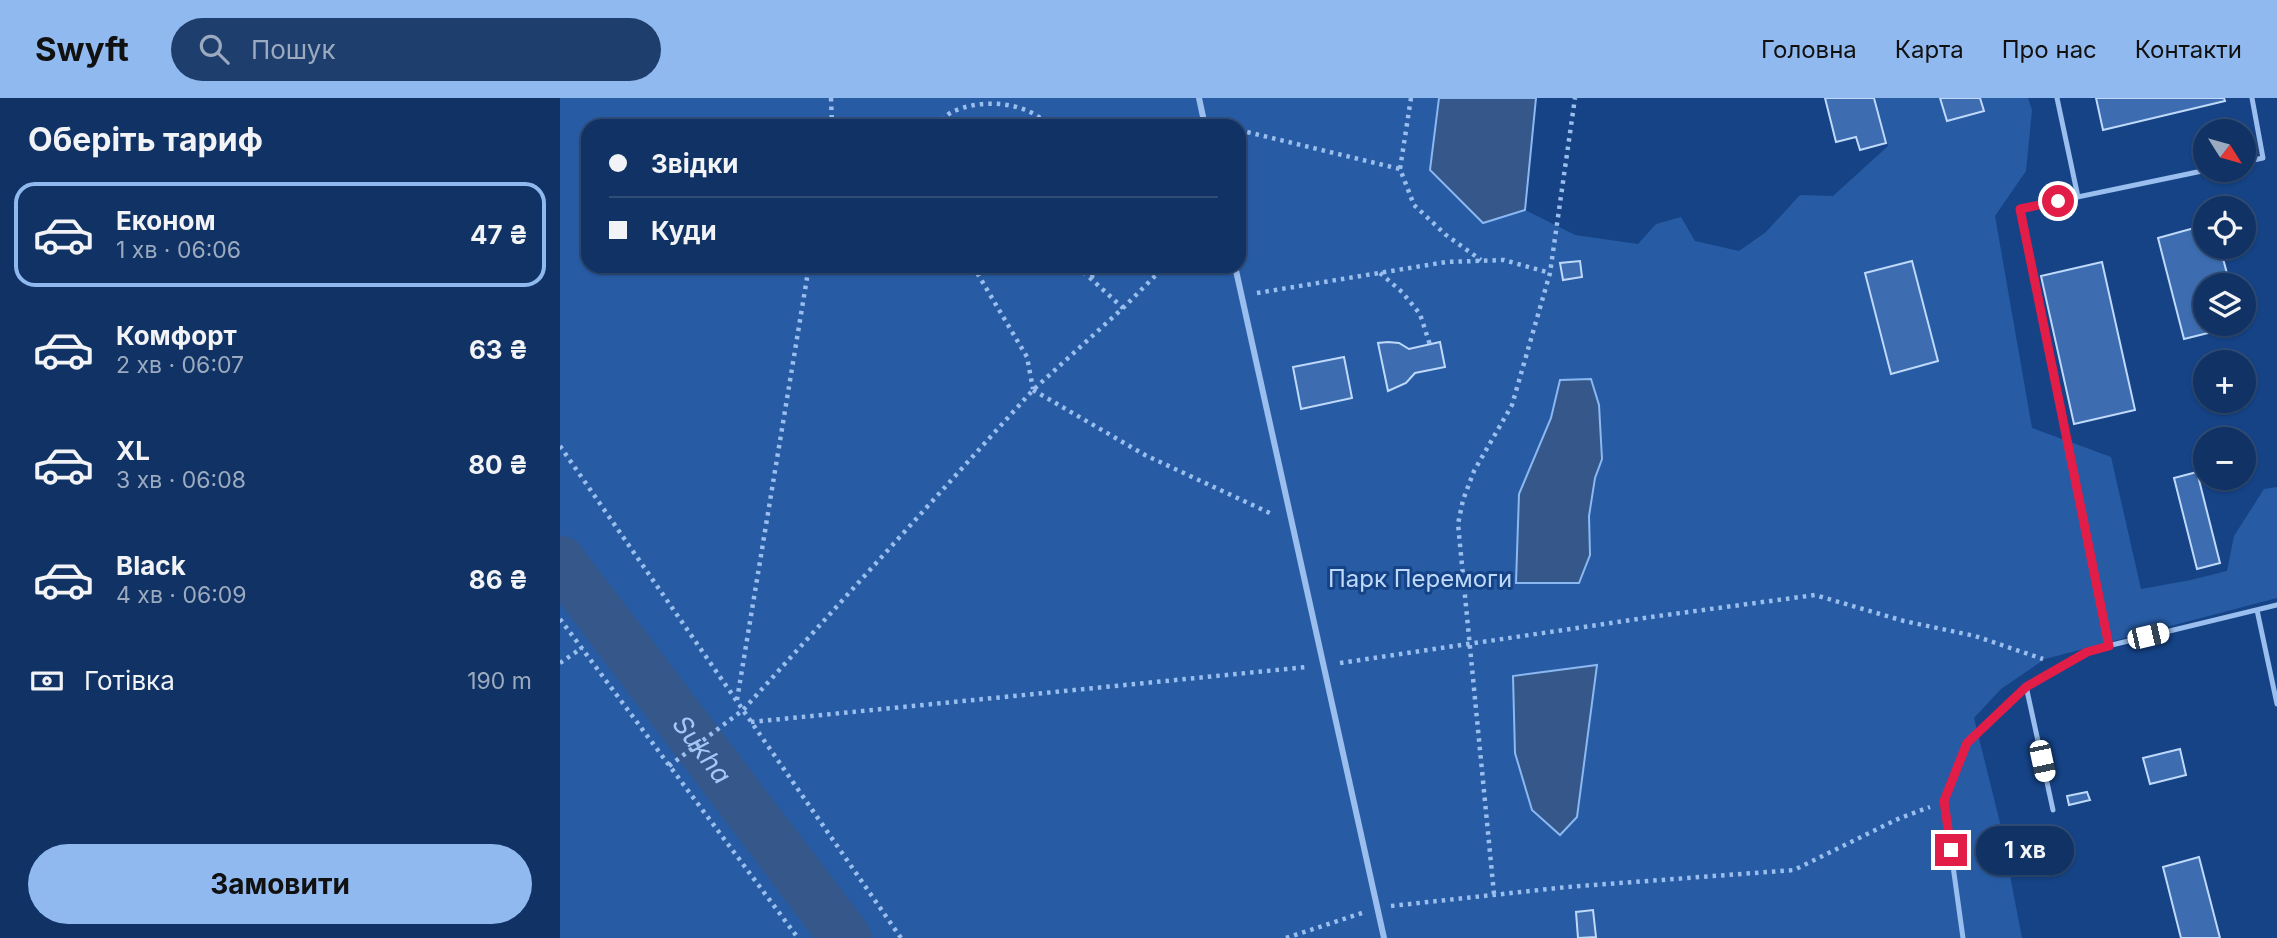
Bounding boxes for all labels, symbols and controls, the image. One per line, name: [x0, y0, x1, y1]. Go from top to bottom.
search box: [171, 18, 661, 81]
text: Swyft: [35, 29, 129, 69]
icon: search: [195, 30, 233, 68]
text: Пошук: [251, 34, 336, 65]
text: Головна: [1761, 35, 1857, 64]
text: Карта: [1895, 35, 1964, 64]
text: Про нас: [2002, 35, 2097, 64]
text: Контакти: [2135, 35, 2242, 64]
north arrow: [2193, 119, 2256, 182]
map controls: [2193, 119, 2256, 490]
text: Оберіть тариф: [28, 120, 263, 159]
text: Звідки: [651, 148, 739, 179]
route start: [2042, 185, 2074, 217]
button: locate: [2193, 196, 2256, 259]
icon: car: [32, 203, 95, 266]
text: Економ: [116, 205, 216, 236]
text: Куди: [651, 215, 717, 246]
text: 47 ₴: [470, 219, 528, 250]
text: 1 хв · 06:06: [116, 236, 241, 264]
button: layers: [2193, 273, 2256, 336]
icon: car: [32, 318, 95, 381]
text: Комфорт: [116, 320, 237, 351]
text: 63 ₴: [469, 334, 528, 365]
button: +: [2193, 350, 2256, 413]
text: 2 хв · 06:07: [116, 351, 244, 379]
button: −: [2193, 427, 2256, 490]
icon: car: [32, 433, 95, 496]
text: XL: [116, 435, 150, 466]
text: 80 ₴: [468, 449, 528, 480]
text: 3 хв · 06:08: [116, 466, 246, 494]
icon: car: [32, 548, 95, 611]
text: Black: [116, 550, 186, 581]
text: 86 ₴: [469, 564, 528, 595]
park label: Парк Перемоги: [1328, 564, 1512, 593]
text: 4 хв · 06:09: [116, 581, 247, 609]
car: [2126, 621, 2171, 651]
icon: cash: [28, 662, 66, 700]
text: Готівка: [84, 665, 175, 696]
text: 190 m: [467, 667, 532, 695]
water label: Sukha: [667, 709, 738, 789]
car: [2028, 738, 2057, 784]
callout: 1 хв: [1976, 826, 2074, 874]
route end: [1935, 834, 1967, 866]
text: 1 хв: [2004, 836, 2046, 864]
button: Замовити: [28, 844, 532, 924]

